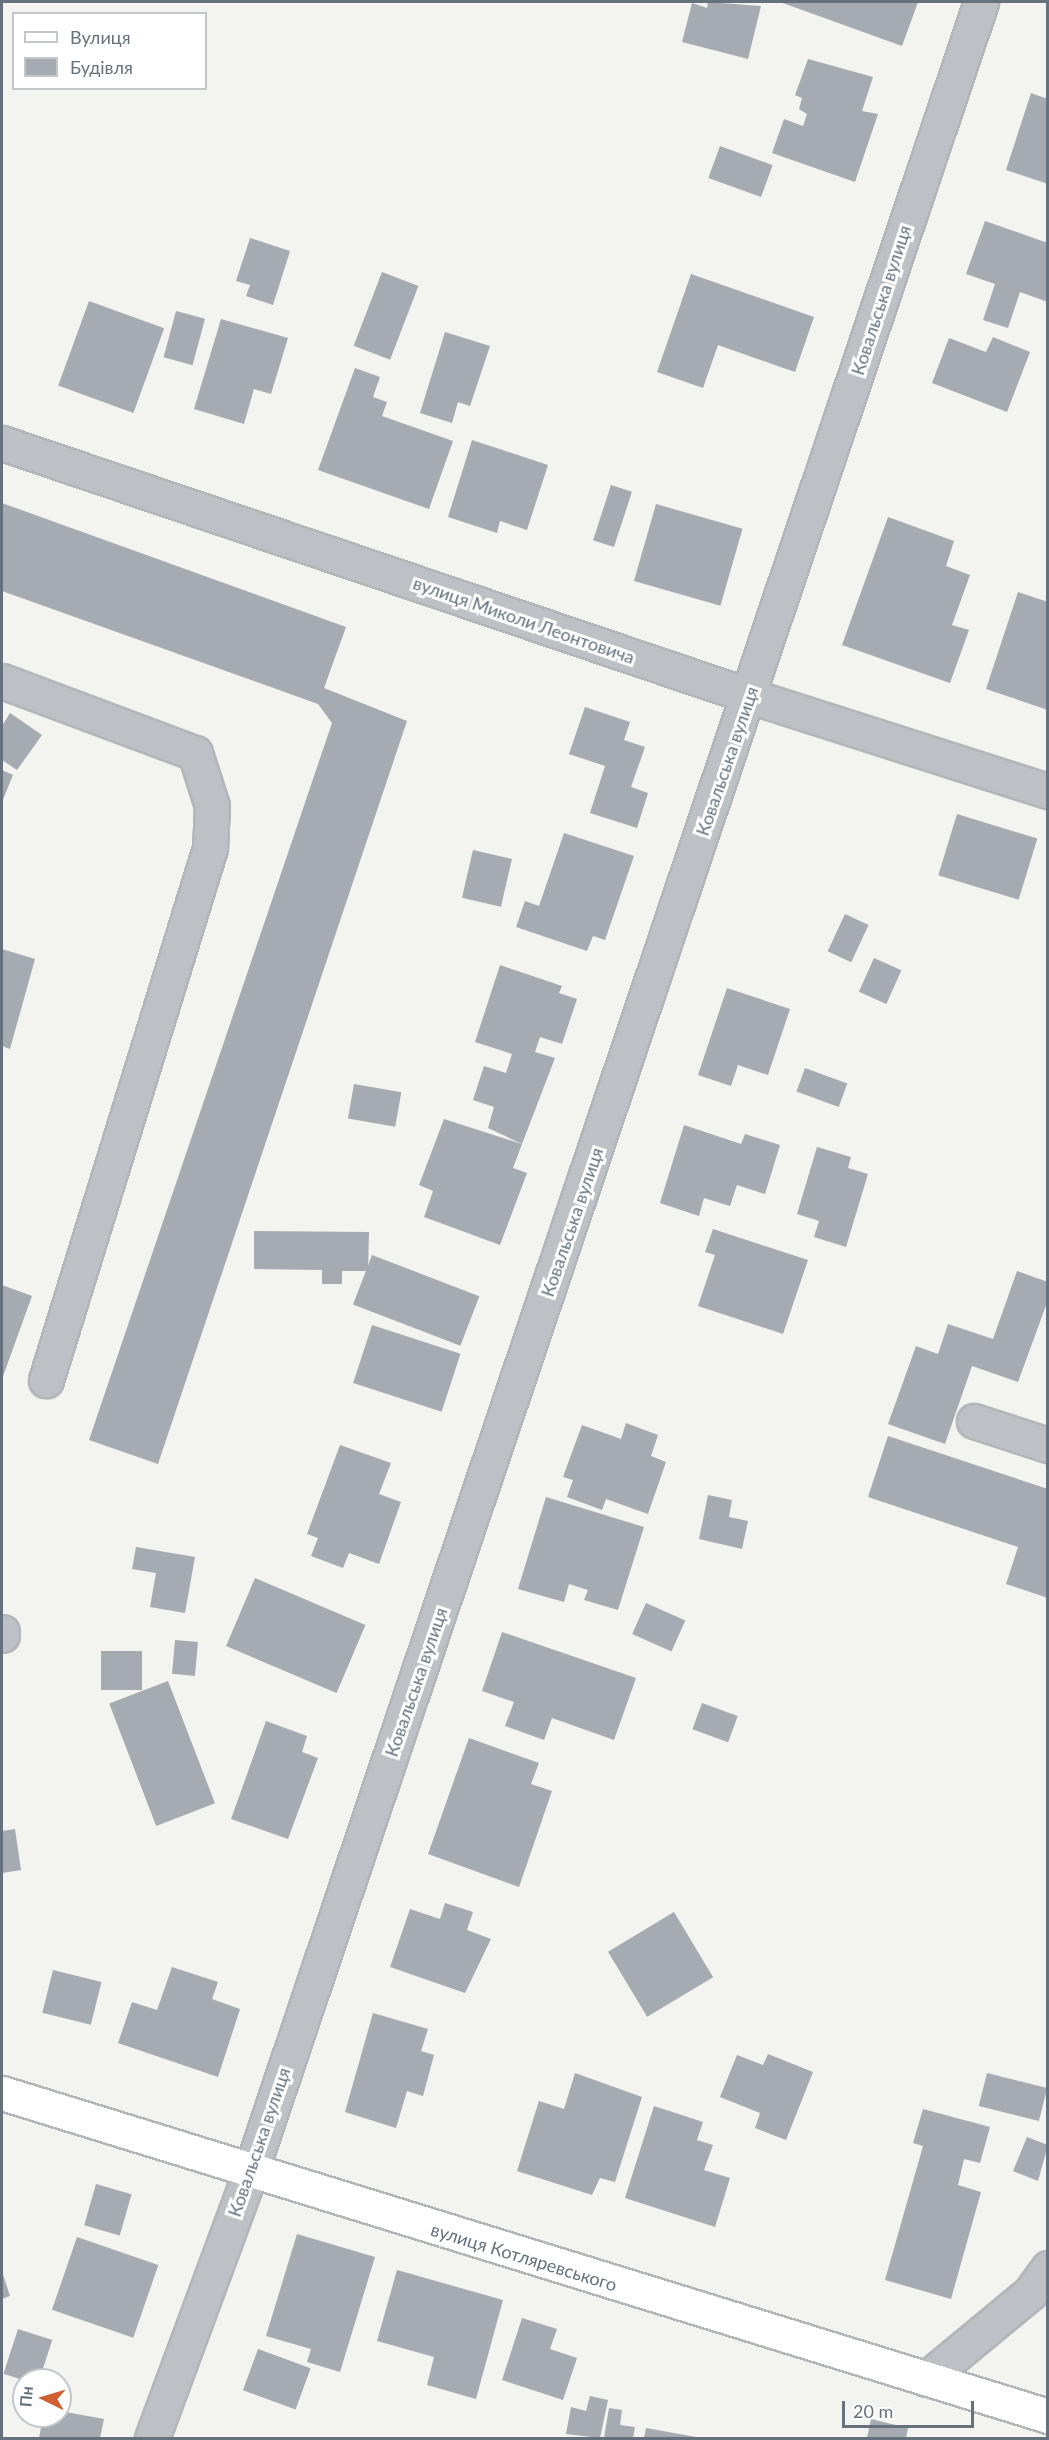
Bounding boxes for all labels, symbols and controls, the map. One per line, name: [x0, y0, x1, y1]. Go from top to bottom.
legend: [12, 12, 207, 90]
text: Вулиця: [70, 26, 131, 48]
text: Будівля: [70, 56, 133, 78]
street label: Ковальська вулиця: [847, 222, 915, 378]
street label: вулиця Миколи Леонтовича: [410, 572, 638, 668]
street label: Ковальська вулиця: [691, 684, 763, 838]
street label: Ковальська вулиця: [536, 1145, 608, 1299]
street label: Ковальська вулиця: [380, 1605, 452, 1759]
street label: Ковальська вулиця: [223, 2065, 295, 2219]
street label: вулиця Котляревського: [428, 2218, 620, 2296]
north arrow: [12, 2368, 72, 2428]
text: Пн: [15, 2385, 36, 2408]
scale bar: [845, 2389, 977, 2427]
text: 20 m: [853, 2400, 893, 2422]

